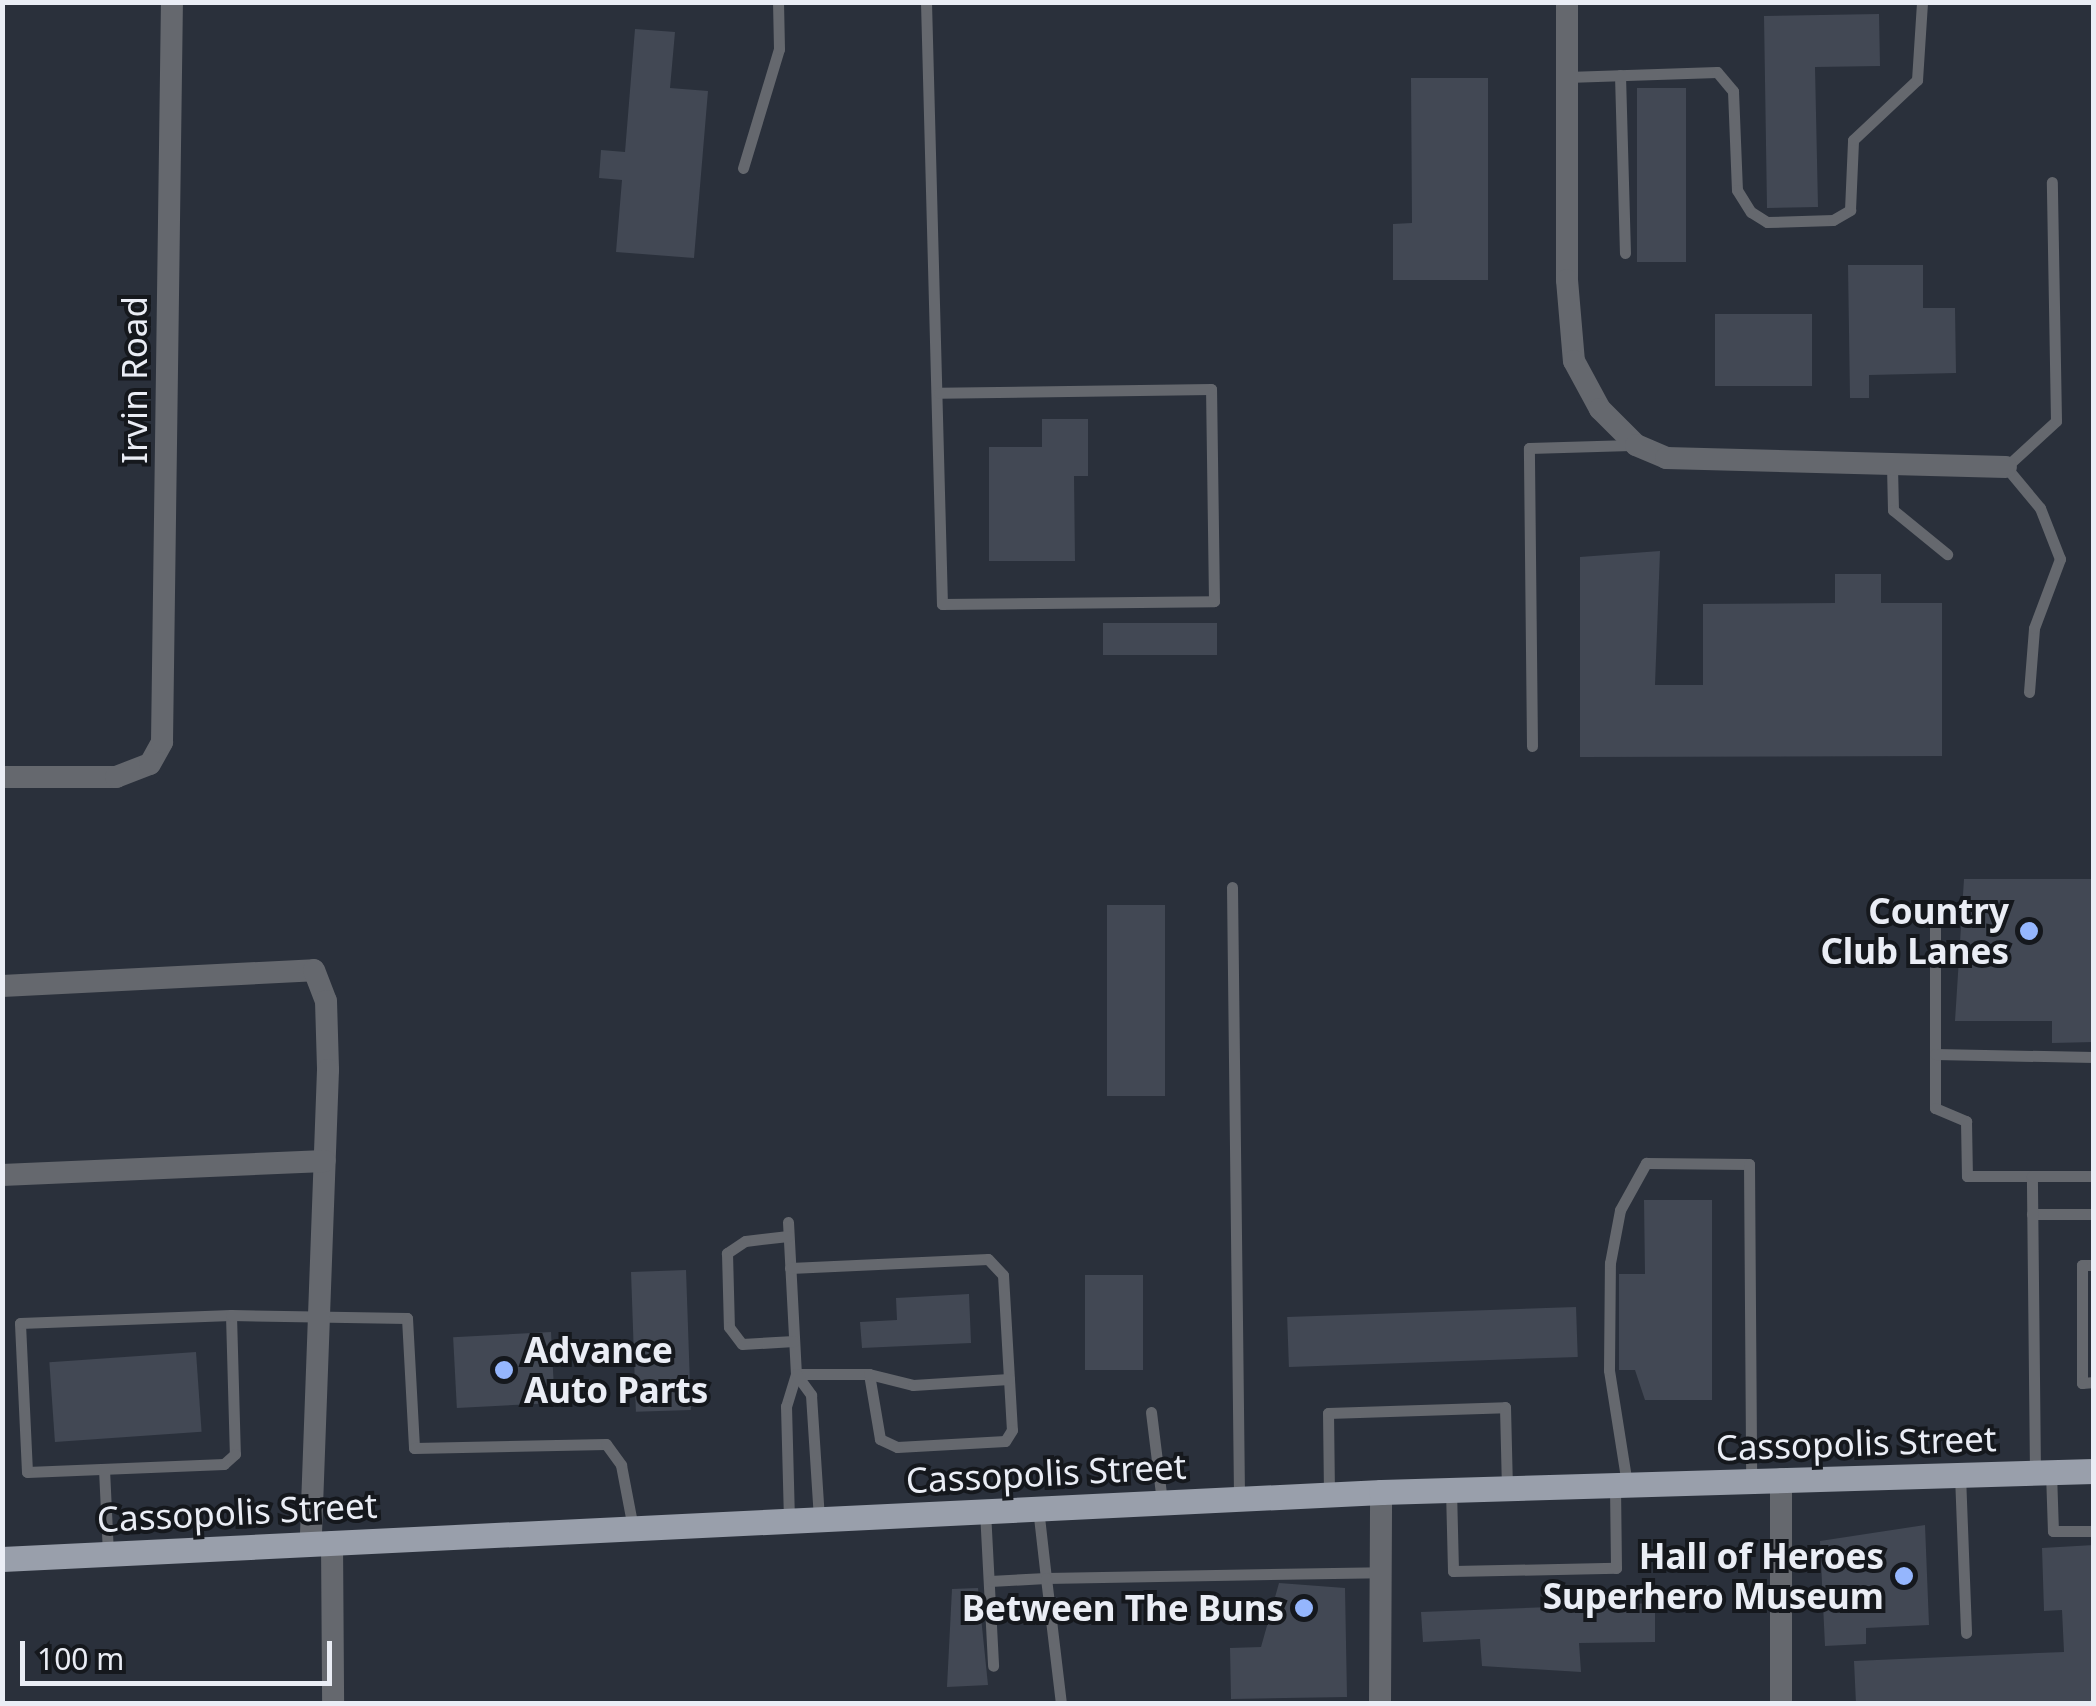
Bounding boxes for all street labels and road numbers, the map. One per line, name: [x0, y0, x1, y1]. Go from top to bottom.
street label: Irvin Road: [113, 296, 155, 464]
street label: Cassopolis Street: [1715, 1417, 1997, 1469]
street label: Cassopolis Street: [905, 1445, 1187, 1501]
street label: Cassopolis Street: [96, 1484, 378, 1540]

